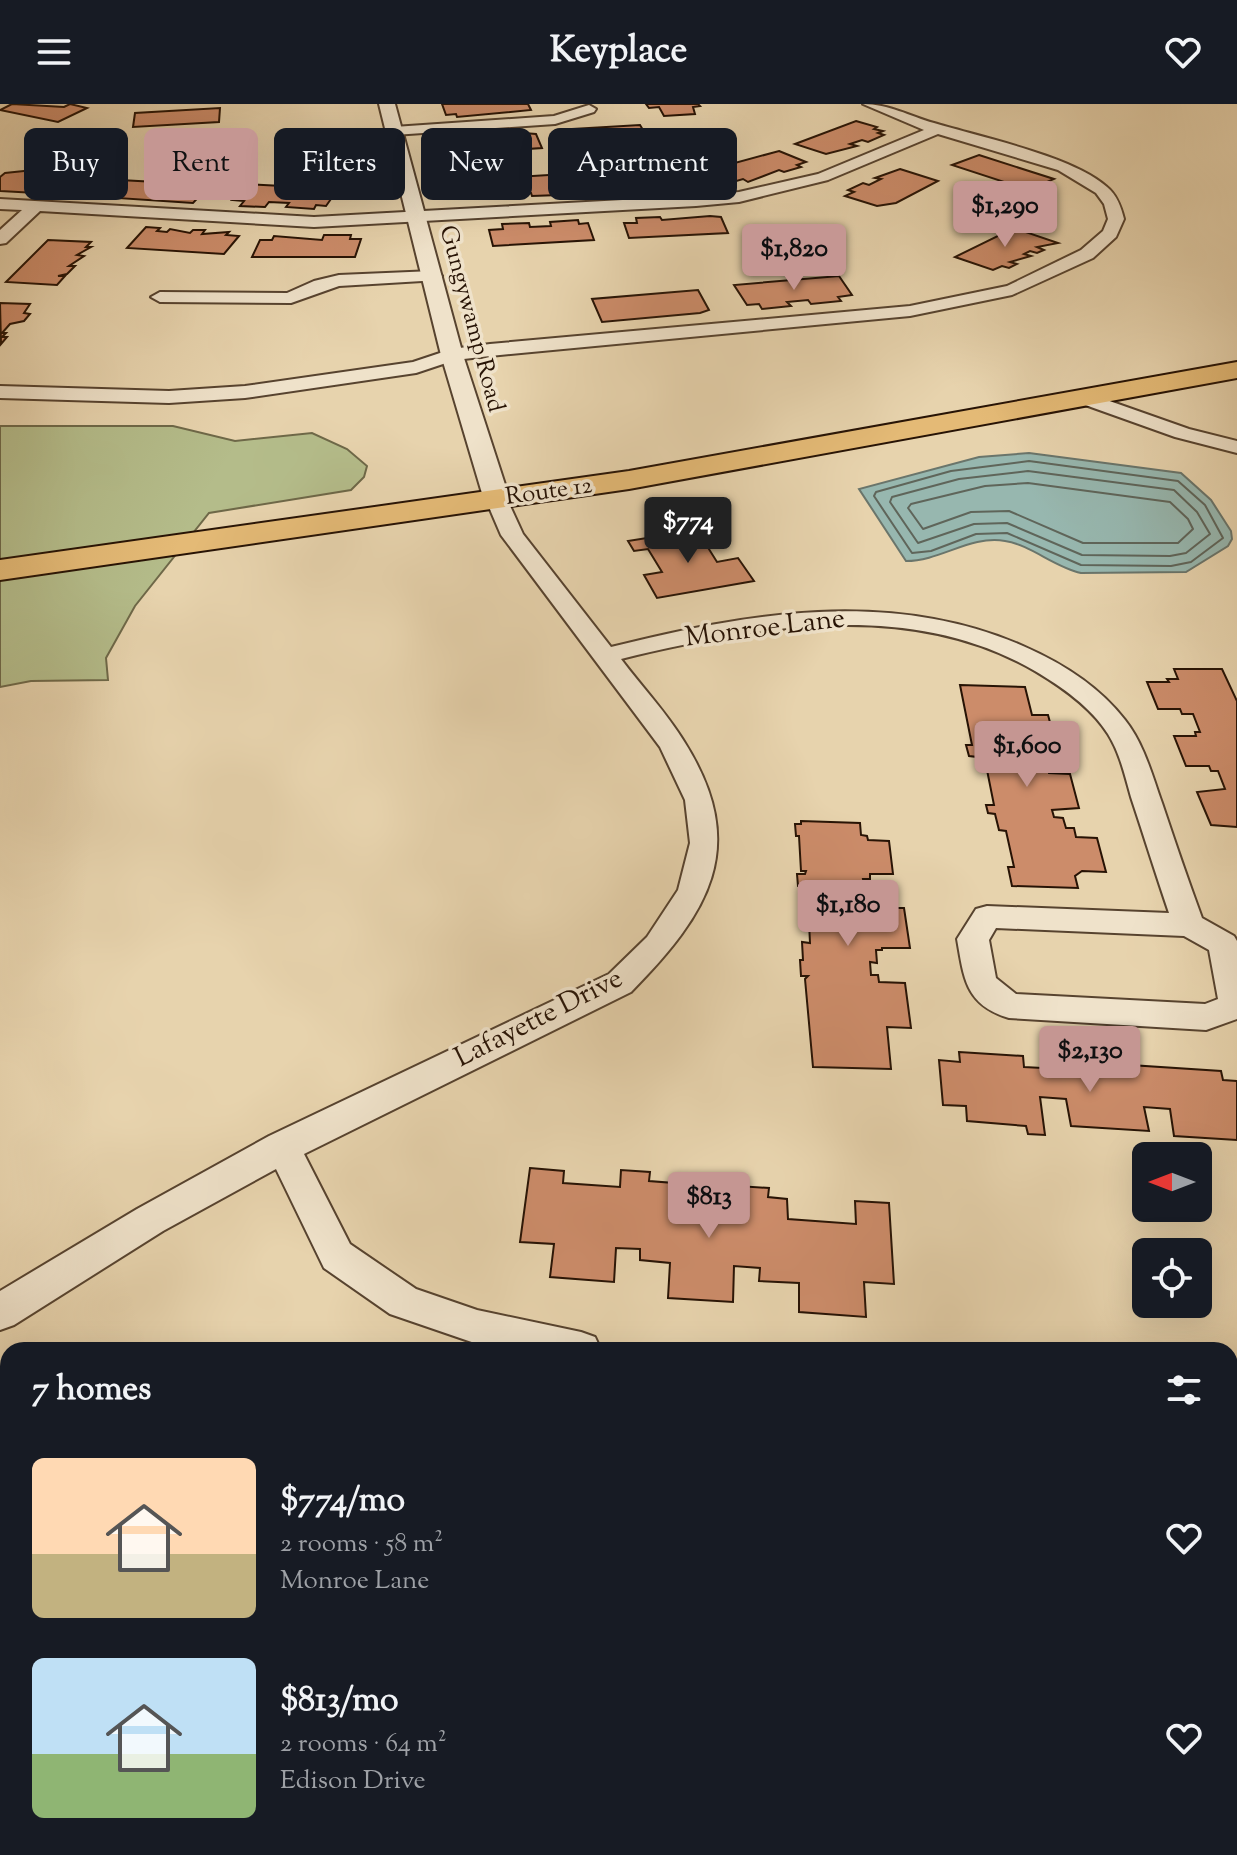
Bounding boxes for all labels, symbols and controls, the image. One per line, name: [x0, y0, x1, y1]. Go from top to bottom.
text: Keyplace: [550, 26, 687, 78]
icon: menu: [32, 30, 76, 74]
icon: heart: [1161, 30, 1205, 74]
chip: Buy: [24, 128, 128, 200]
chip: Rent: [144, 128, 258, 200]
chip: Filters: [274, 128, 405, 200]
chip: New: [421, 128, 532, 200]
chip: Apartment: [548, 128, 737, 200]
pin: $1,290: [940, 181, 1070, 249]
text: $1,290: [971, 188, 1039, 225]
street label: Gungywamp Road: [430, 222, 512, 417]
pin: $1,820: [729, 224, 859, 292]
text: $1,820: [760, 231, 828, 268]
street label: Route 12: [503, 469, 595, 515]
pin: $774: [641, 497, 735, 565]
text: $774: [662, 504, 714, 541]
street label: Monroe Lane: [683, 599, 847, 659]
pin: $1,600: [962, 721, 1092, 789]
text: $1,600: [992, 728, 1062, 765]
pin: $1,180: [783, 880, 913, 948]
text: $1,180: [816, 887, 880, 924]
street label: Lafayette Drive: [448, 959, 630, 1079]
pin: $2,130: [1025, 1026, 1155, 1094]
text: $2,130: [1057, 1033, 1123, 1070]
north arrow: [1132, 1142, 1212, 1222]
map controls: [1132, 1142, 1212, 1318]
pin: $813: [662, 1172, 756, 1240]
text: $813: [686, 1179, 732, 1216]
button: locate: [1132, 1238, 1212, 1318]
text: 7 homes: [32, 1366, 151, 1415]
icon: filters: [1162, 1368, 1206, 1412]
text: $774/mo: [280, 1477, 405, 1526]
icon: home: [96, 1490, 192, 1586]
icon: heart: [1162, 1516, 1206, 1560]
text: 2 rooms · 58 m²: [280, 1526, 443, 1563]
text: Monroe Lane: [280, 1563, 429, 1600]
text: $813/mo: [280, 1677, 399, 1726]
icon: home: [96, 1690, 192, 1786]
icon: heart: [1162, 1716, 1206, 1760]
text: 2 rooms · 64 m²: [280, 1726, 447, 1763]
text: Edison Drive: [280, 1763, 426, 1800]

